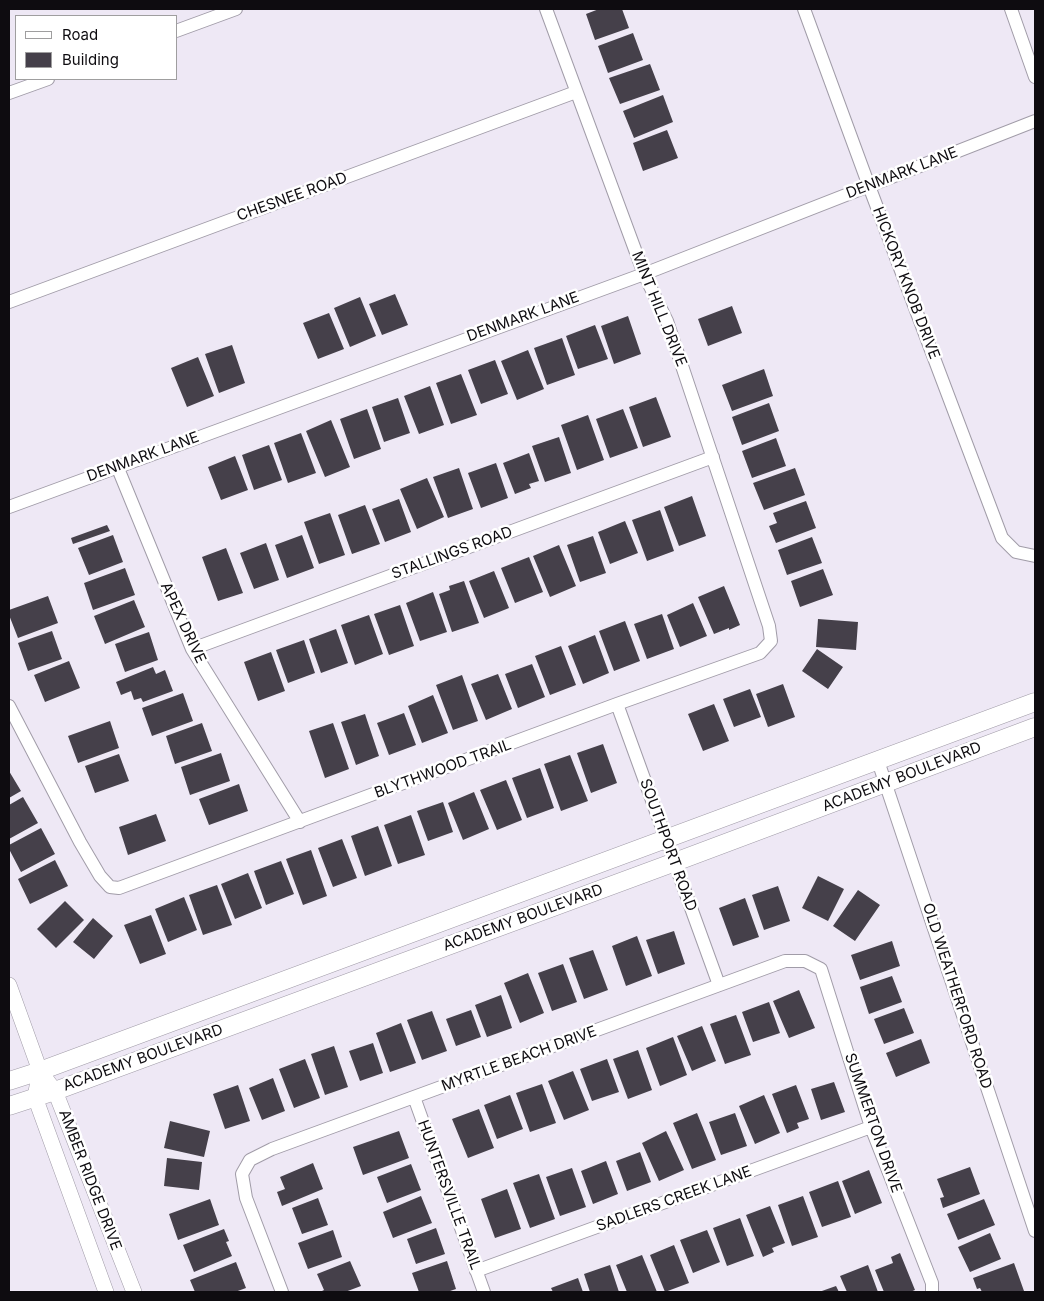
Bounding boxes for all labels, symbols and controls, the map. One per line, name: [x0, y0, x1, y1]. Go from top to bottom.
legend: [15, 15, 178, 80]
text: Road: [62, 25, 98, 44]
text: Building: [62, 50, 119, 69]
street label: DENMARK LANE: [844, 143, 960, 203]
street label: CHESNEE ROAD: [234, 169, 350, 225]
street label: HICKORY KNOB DRIVE: [869, 204, 943, 362]
street label: MINT HILL DRIVE: [628, 249, 690, 369]
street label: DENMARK LANE: [464, 288, 582, 346]
street label: DENMARK LANE: [84, 428, 202, 486]
street label: STALLINGS ROAD: [389, 523, 515, 583]
street label: APEX DRIVE: [156, 580, 210, 666]
street label: BLYTHWOOD TRAIL: [372, 736, 514, 802]
street label: ACADEMY BOULEVARD: [820, 738, 984, 816]
street label: SOUTHPORT ROAD: [636, 776, 700, 914]
street label: ACADEMY BOULEVARD: [441, 881, 605, 955]
street label: OLD WEATHERFORD ROAD: [918, 901, 996, 1091]
street label: ACADEMY BOULEVARD: [61, 1021, 225, 1095]
street label: MYRTLE BEACH DRIVE: [439, 1023, 599, 1095]
street label: SUMMERTON DRIVE: [841, 1051, 905, 1195]
street label: AMBER RIDGE DRIVE: [55, 1107, 125, 1253]
street label: HUNTERSVILLE TRAIL: [413, 1118, 485, 1272]
street label: SADLERS CREEK LANE: [594, 1163, 754, 1235]

